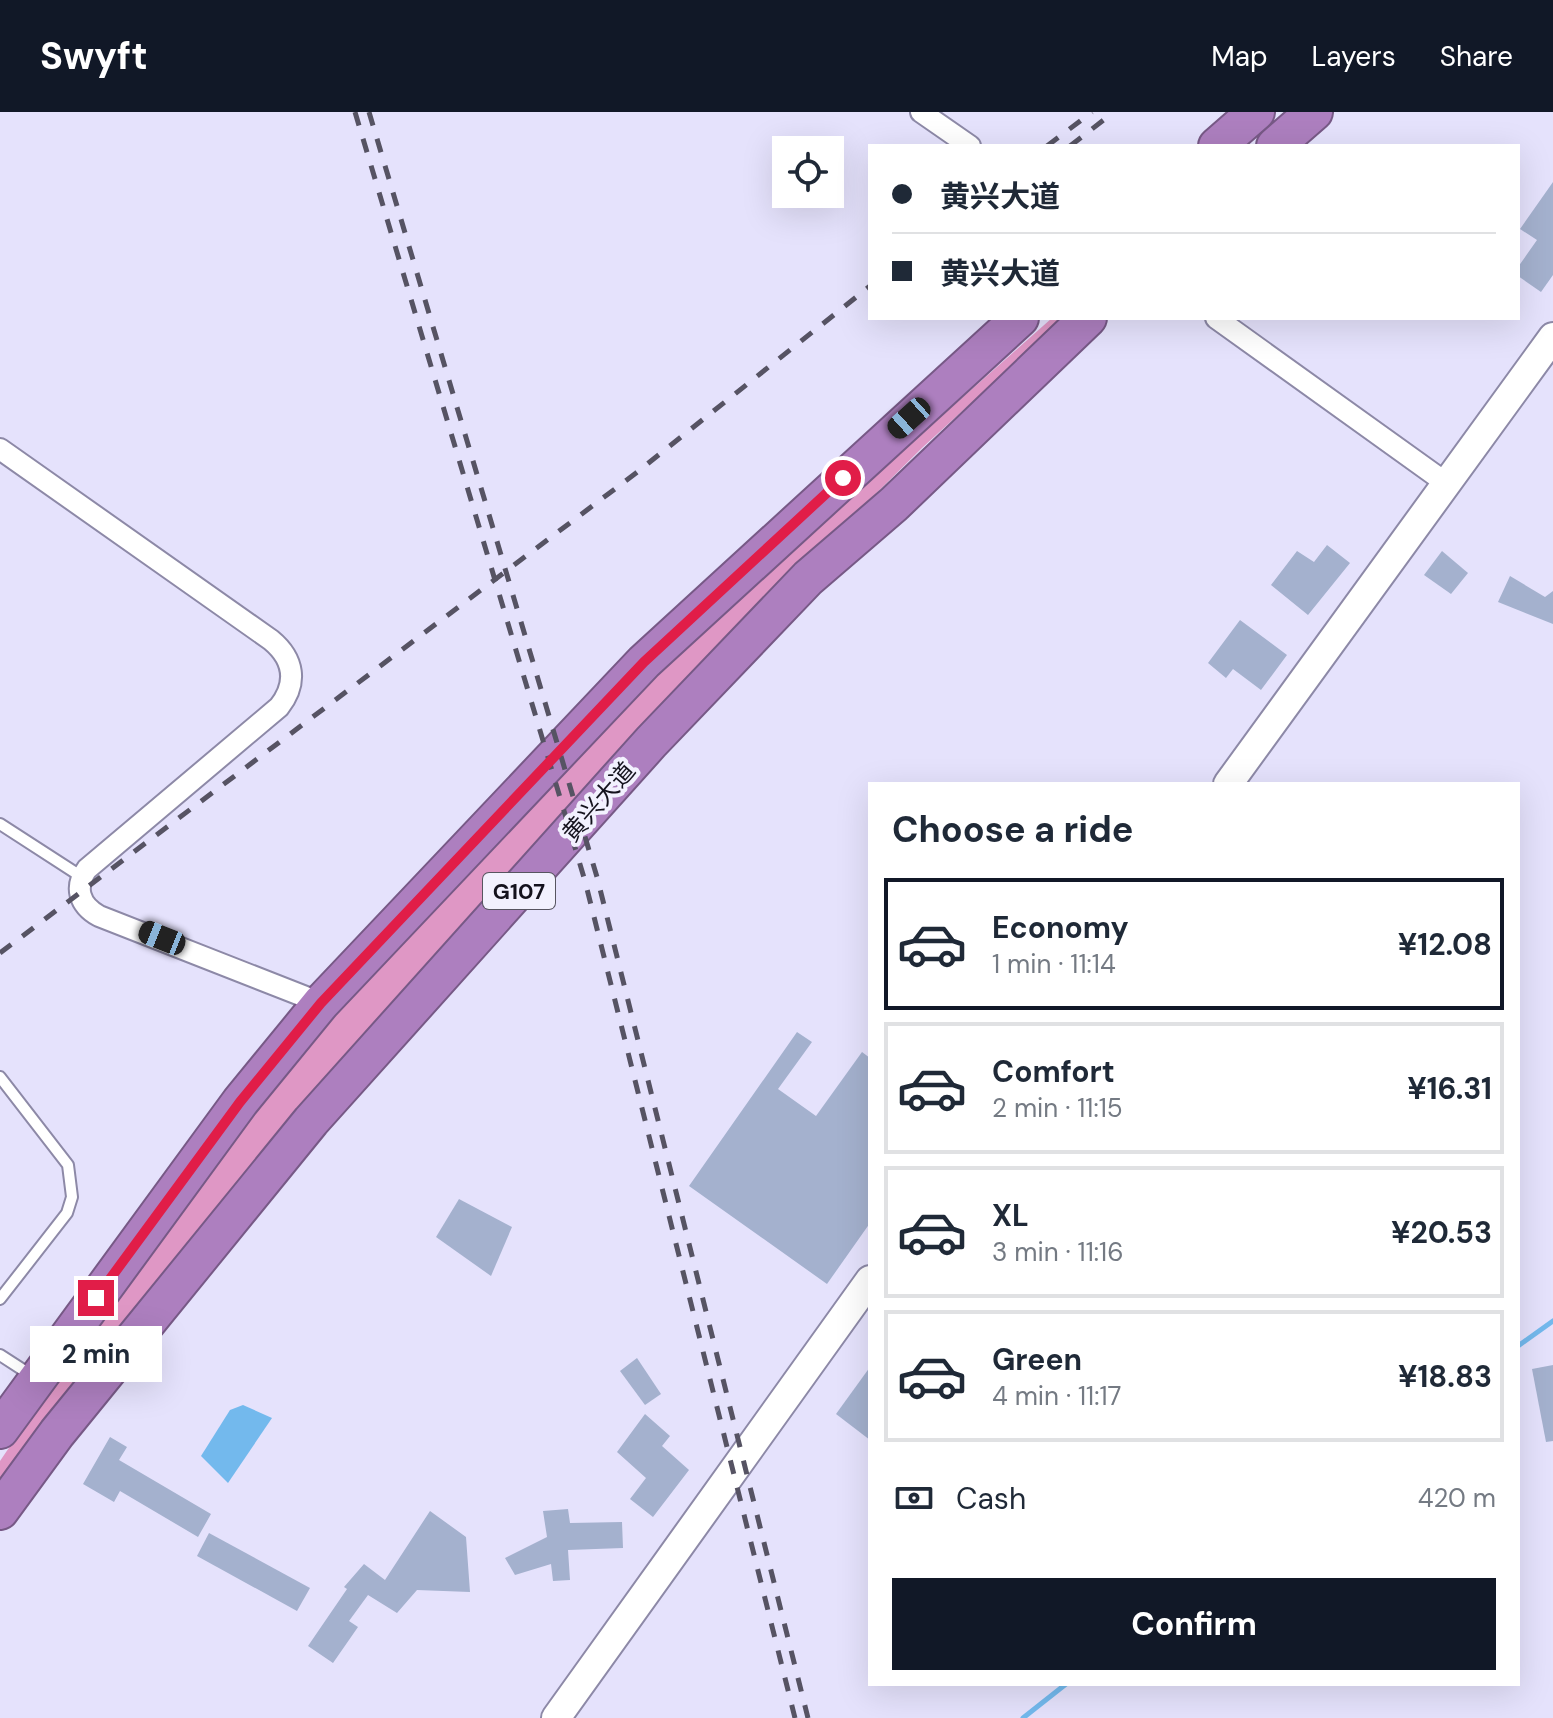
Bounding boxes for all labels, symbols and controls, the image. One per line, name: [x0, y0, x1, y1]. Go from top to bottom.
text: Swyft: [40, 31, 148, 81]
text: Map: [1211, 38, 1268, 75]
text: Layers: [1312, 38, 1396, 75]
text: Share: [1440, 38, 1513, 75]
map controls: [772, 136, 844, 208]
button: locate: [772, 136, 844, 208]
text: 黄兴大道: [940, 177, 1060, 216]
text: 黄兴大道: [940, 254, 1060, 293]
car: [883, 393, 935, 443]
route start: [825, 460, 861, 496]
street label: 黄兴大道: [555, 755, 642, 848]
text: Choose a ride: [892, 806, 1133, 853]
road number: G107: [483, 873, 555, 909]
icon: car: [896, 908, 968, 980]
text: Economy: [992, 908, 1129, 947]
car: [135, 918, 189, 958]
text: ¥12.08: [1398, 925, 1492, 964]
text: 1 min · 11:14: [992, 947, 1116, 981]
icon: car: [896, 1052, 968, 1124]
text: Comfort: [992, 1052, 1115, 1091]
text: ¥16.31: [1407, 1069, 1492, 1108]
text: 2 min · 11:15: [992, 1091, 1123, 1125]
icon: car: [896, 1196, 968, 1268]
text: XL: [992, 1196, 1029, 1235]
text: ¥20.53: [1391, 1213, 1492, 1252]
text: 3 min · 11:16: [992, 1235, 1124, 1269]
route end: [78, 1280, 114, 1316]
callout: 2 min: [30, 1326, 162, 1382]
text: 2 min: [62, 1337, 130, 1371]
icon: car: [896, 1340, 968, 1412]
text: Green: [992, 1340, 1082, 1379]
text: ¥18.83: [1398, 1357, 1492, 1396]
text: 4 min · 11:17: [992, 1379, 1121, 1413]
icon: cash: [892, 1476, 936, 1520]
text: Cash: [956, 1479, 1026, 1518]
text: 420 m: [1418, 1481, 1496, 1515]
button: Confirm: [892, 1578, 1496, 1670]

